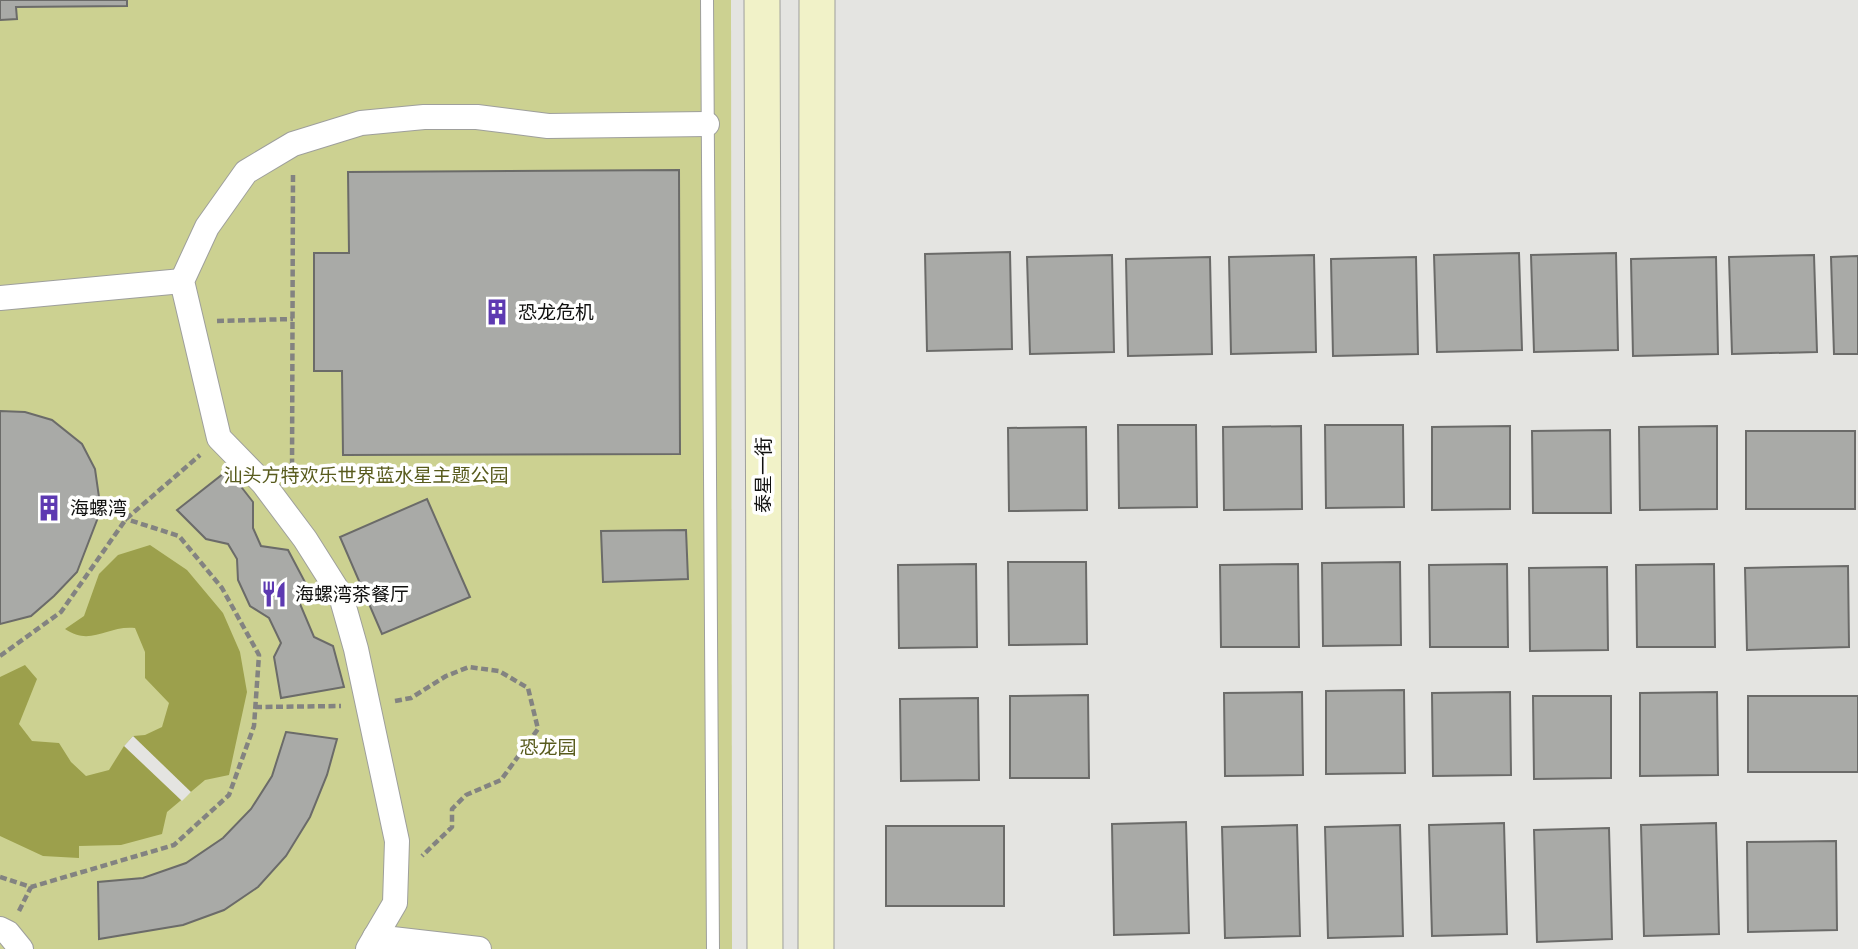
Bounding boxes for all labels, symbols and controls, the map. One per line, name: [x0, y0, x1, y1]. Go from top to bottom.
building icon: 恐龙危机: [482, 297, 512, 327]
place label: 恐龙危机: [518, 300, 594, 323]
street label: 泰星一街: [751, 437, 774, 513]
park label: 汕头方特欢乐世界蓝水星主题公园: [223, 463, 509, 486]
building icon: 海螺湾: [34, 493, 64, 523]
place label: 海螺湾: [70, 496, 127, 519]
restaurant icon: 海螺湾茶餐厅: [259, 579, 289, 609]
place label: 海螺湾茶餐厅: [295, 582, 409, 605]
park label: 恐龙园: [519, 735, 577, 758]

